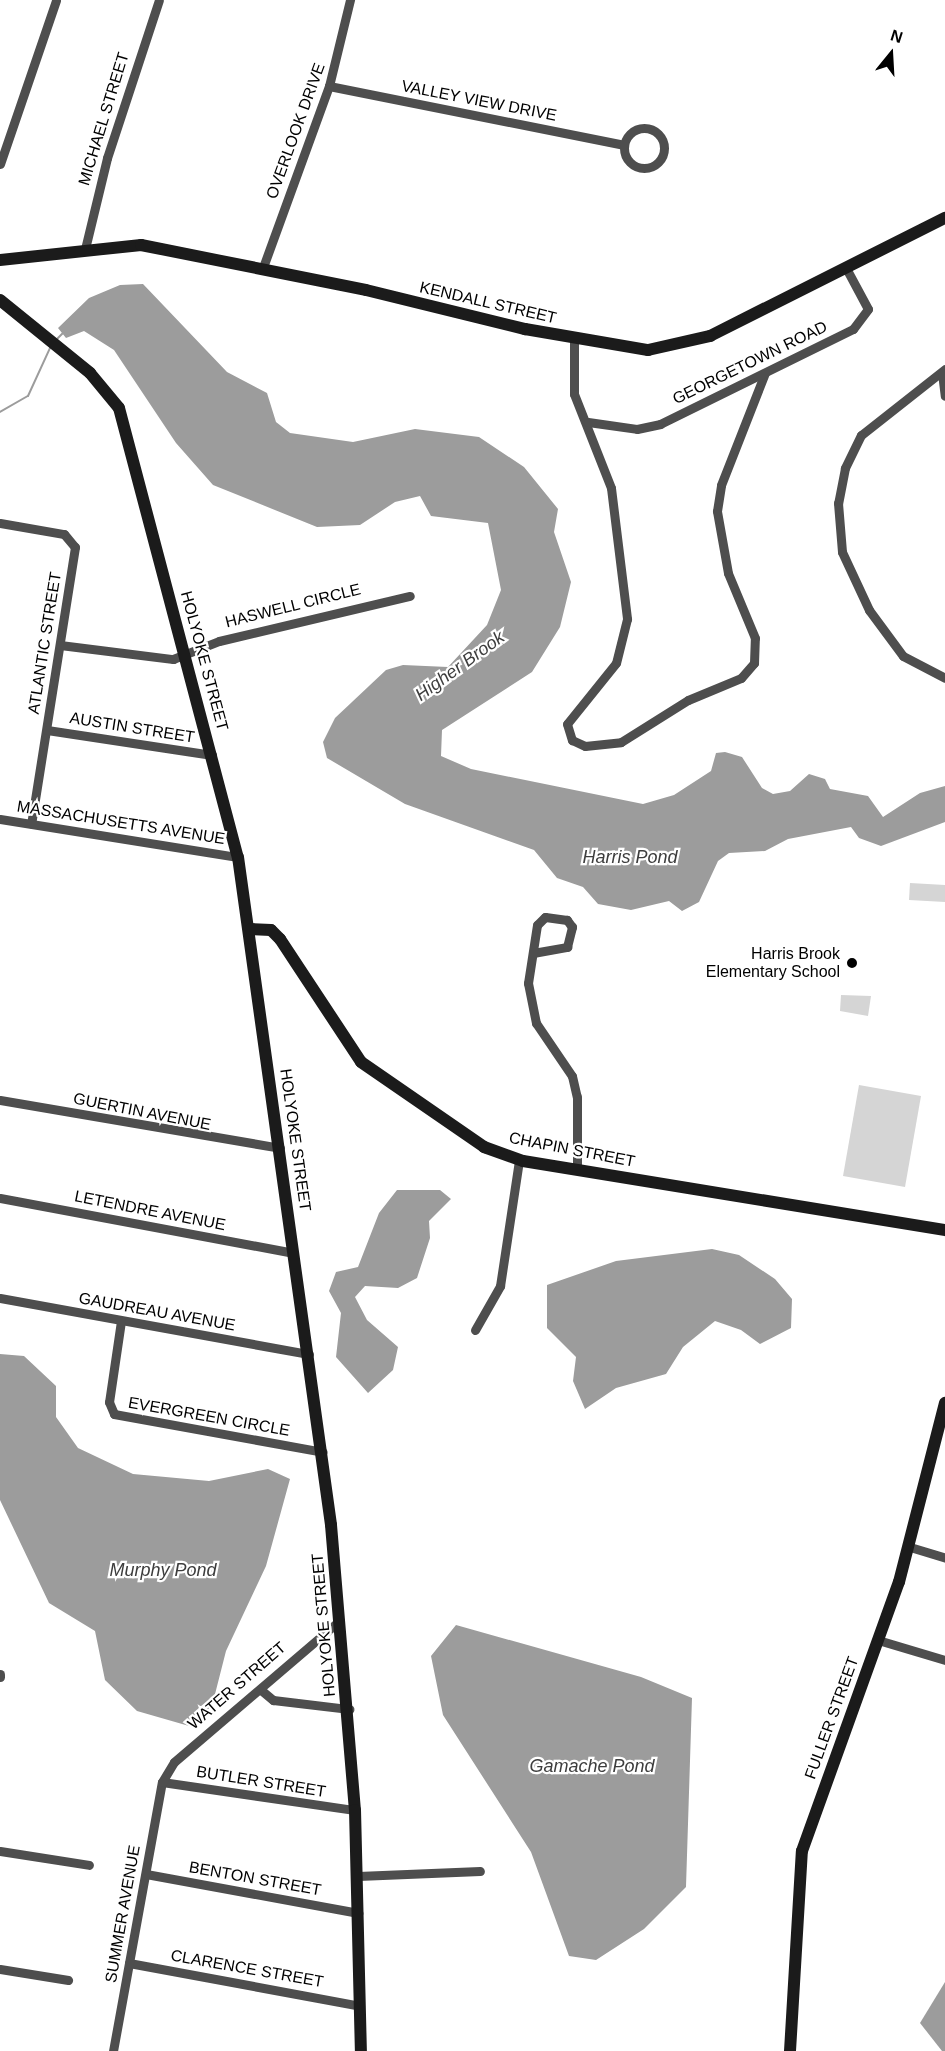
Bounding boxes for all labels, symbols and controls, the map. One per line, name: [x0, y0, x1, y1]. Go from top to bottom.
north arrow: [861, 24, 921, 84]
text: N: [889, 27, 905, 46]
street label: MICHAEL STREET: [75, 50, 133, 188]
street label: OVERLOOK DRIVE: [262, 60, 330, 202]
street label: VALLEY VIEW DRIVE: [400, 77, 558, 125]
street label: KENDALL STREET: [417, 278, 559, 328]
street label: GEORGETOWN ROAD: [670, 317, 830, 409]
street label: ATLANTIC STREET: [24, 571, 66, 715]
street label: HASWELL CIRCLE: [223, 580, 363, 632]
street label: HOLYOKE STREET: [176, 589, 232, 733]
water label: Higher Brook: [411, 626, 509, 706]
street label: AUSTIN STREET: [68, 709, 196, 747]
street label: MASSACHUSETTS AVENUE: [15, 797, 227, 849]
water label: Harris Pond: [582, 846, 678, 868]
place label: Harris Brook Elementary School: [706, 944, 840, 982]
marker: Harris Brook Elementary School: [845, 956, 859, 970]
street label: HOLYOKE STREET: [275, 1067, 315, 1213]
street label: GUERTIN AVENUE: [71, 1089, 213, 1135]
street label: CHAPIN STREET: [507, 1128, 637, 1172]
street label: LETENDRE AVENUE: [72, 1187, 228, 1235]
street label: GAUDREAU AVENUE: [77, 1289, 237, 1335]
street label: EVERGREEN CIRCLE: [127, 1393, 291, 1441]
street label: HOLYOKE STREET: [308, 1553, 340, 1697]
water label: Murphy Pond: [109, 1559, 217, 1581]
street label: WATER STREET: [184, 1638, 290, 1734]
street label: FULLER STREET: [801, 1654, 863, 1782]
water label: Gamache Pond: [529, 1755, 655, 1777]
street label: BUTLER STREET: [195, 1762, 327, 1802]
street label: SUMMER AVENUE: [101, 1843, 145, 1985]
street label: BENTON STREET: [187, 1858, 323, 1900]
street label: CLARENCE STREET: [169, 1946, 325, 1992]

